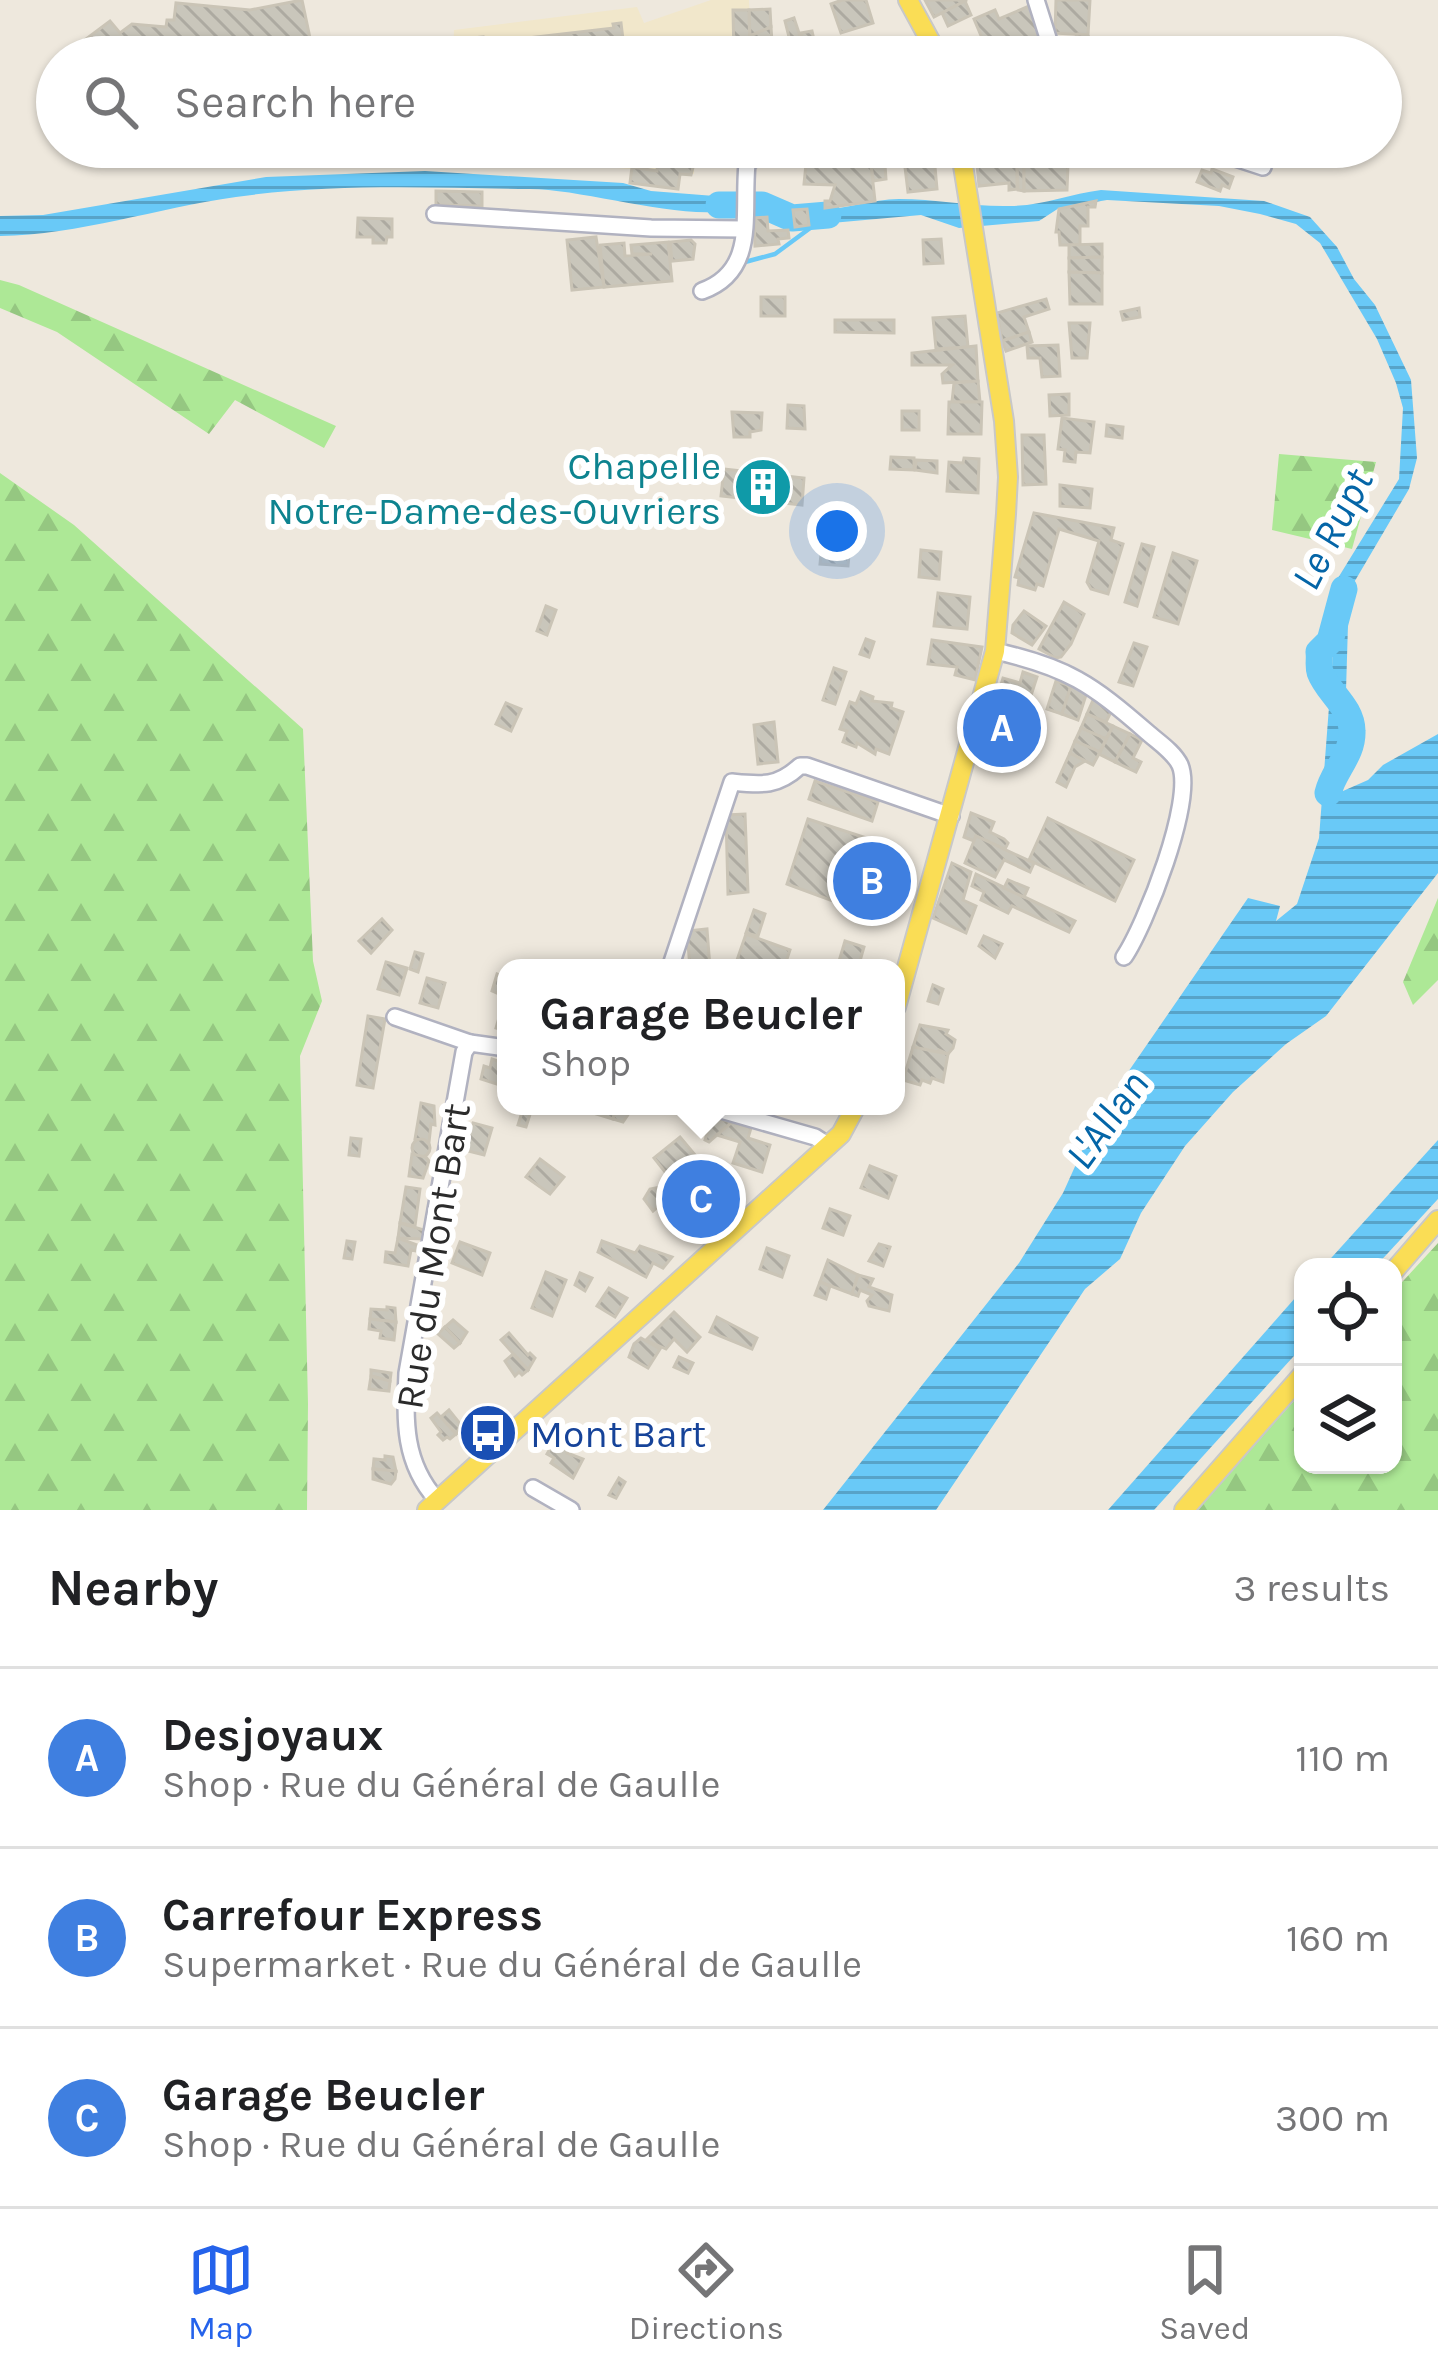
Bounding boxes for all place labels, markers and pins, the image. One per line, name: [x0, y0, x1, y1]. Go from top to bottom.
place label: Chapelle Notre-Dame-des-Ouvriers: [267, 443, 721, 534]
building icon: Chapelle Notre-Dame-des-Ouvriers: [732, 456, 794, 518]
pin: A: [963, 683, 1041, 773]
pin: B: [833, 836, 911, 926]
pin: C: [662, 1154, 740, 1244]
bus stop icon: Mont Bart: [457, 1402, 519, 1464]
place label: Mont Bart: [530, 1411, 706, 1457]

